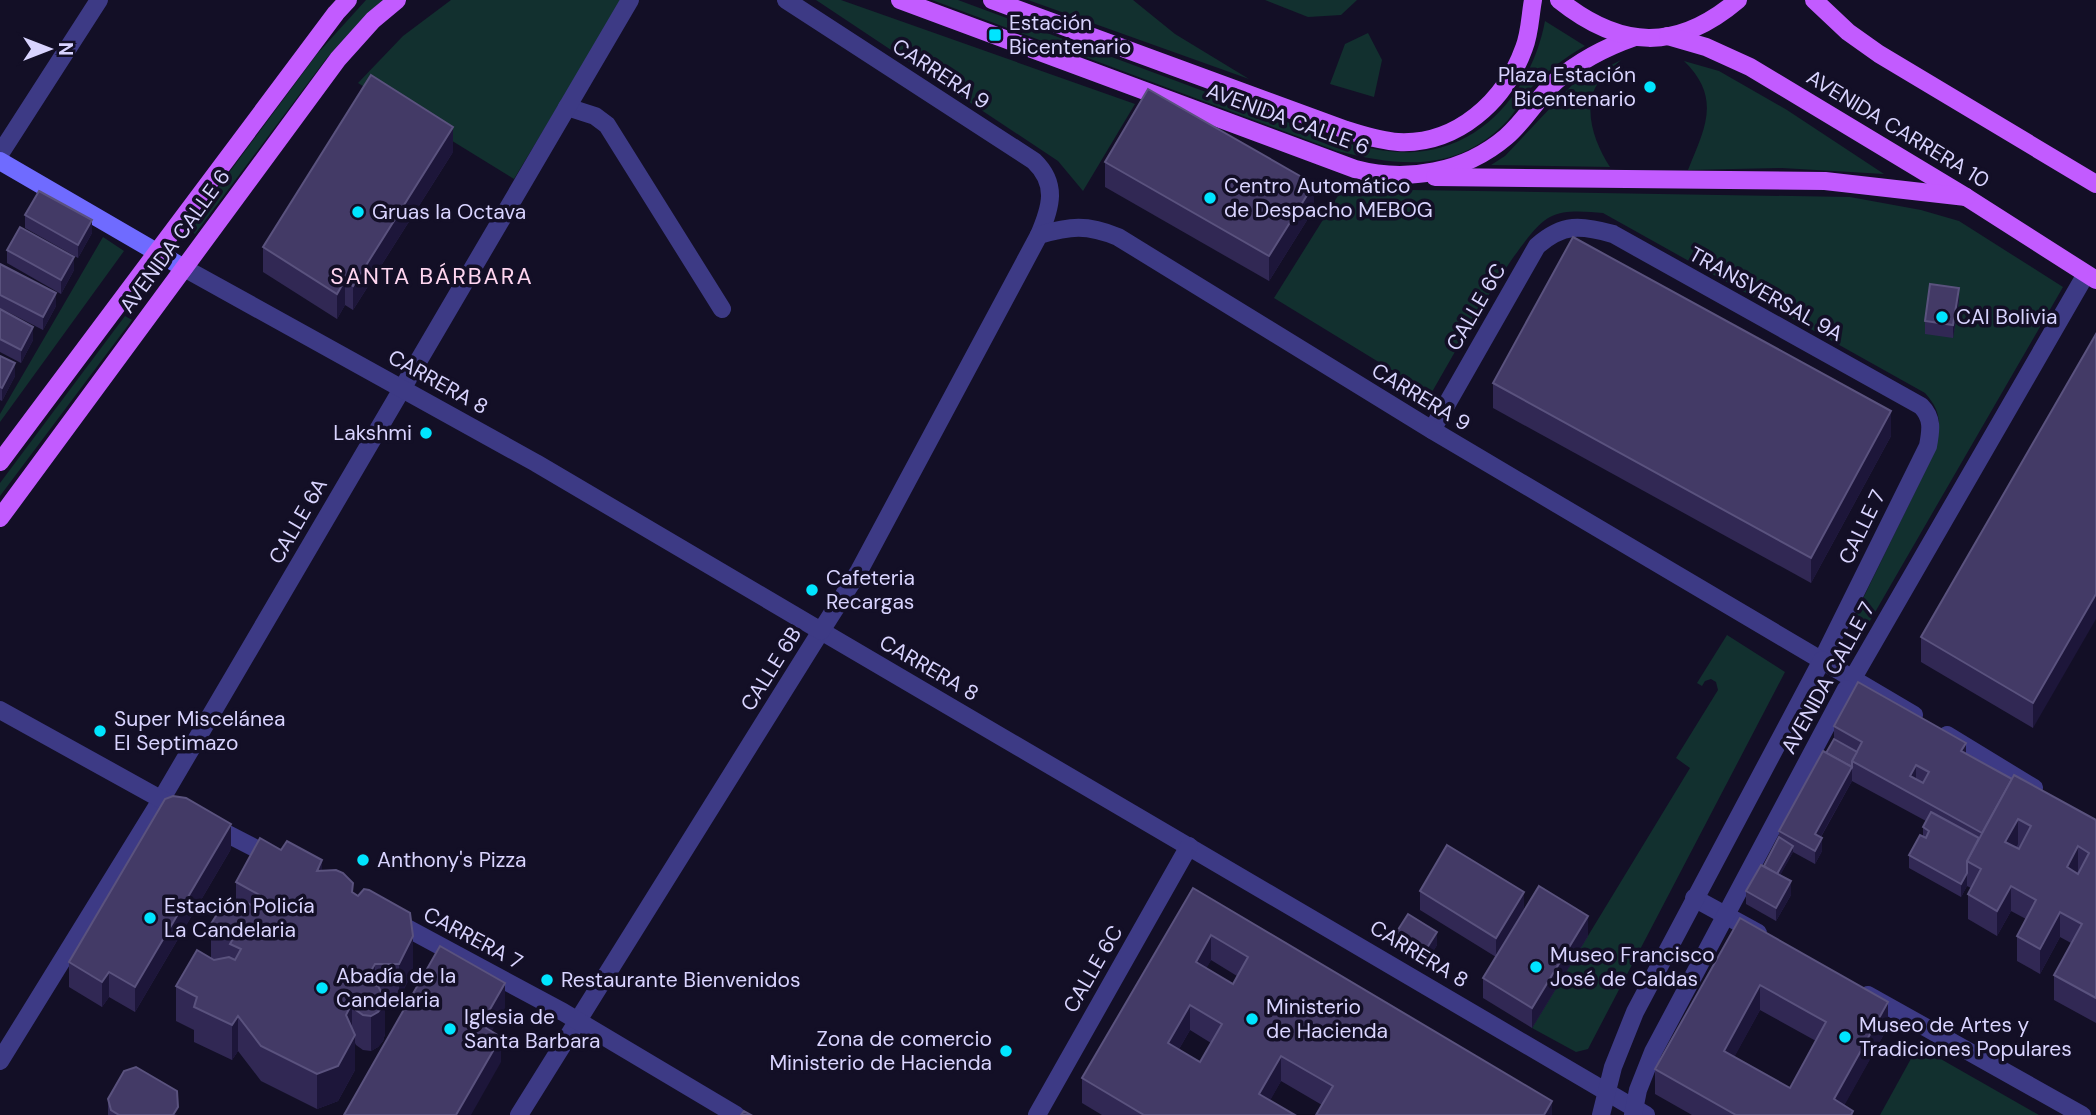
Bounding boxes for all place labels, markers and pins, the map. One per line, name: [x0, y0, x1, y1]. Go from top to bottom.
place label: Estación Bicentenario: [1009, 9, 1131, 61]
marker: Estación Bicentenario: [987, 27, 1003, 43]
place label: Plaza Estación Bicentenario: [1498, 61, 1636, 113]
marker: Plaza Estación Bicentenario: [1642, 79, 1658, 95]
place label: Centro Automático de Despacho MEBOG: [1224, 172, 1433, 224]
marker: Centro Automático de Despacho MEBOG: [1202, 190, 1218, 206]
place label: Gruas la Octava: [372, 198, 526, 226]
marker: Gruas la Octava: [350, 204, 366, 220]
place label: CAI Bolivia: [1956, 303, 2058, 331]
marker: CAI Bolivia: [1934, 309, 1950, 325]
place label: Lakshmi: [333, 419, 412, 447]
marker: Lakshmi: [418, 425, 434, 441]
place label: Cafeteria Recargas: [826, 564, 915, 616]
marker: Cafeteria Recargas: [804, 582, 820, 598]
place label: Super Miscelánea El Septimazo: [114, 705, 285, 757]
marker: Super Miscelánea El Septimazo: [92, 723, 108, 739]
place label: Anthony's Pizza: [377, 846, 527, 874]
marker: Anthony's Pizza: [355, 852, 371, 868]
place label: Estación Policía La Candelaria: [164, 892, 315, 944]
marker: Estación Policía La Candelaria: [142, 910, 158, 926]
place label: Museo Francisco José de Caldas: [1550, 941, 1715, 993]
marker: Museo Francisco José de Caldas: [1528, 959, 1544, 975]
place label: Abadía de la Candelaria: [336, 962, 456, 1014]
place label: Restaurante Bienvenidos: [561, 966, 800, 994]
marker: Restaurante Bienvenidos: [539, 972, 555, 988]
marker: Abadía de la Candelaria: [314, 980, 330, 996]
place label: Ministerio de Hacienda: [1266, 993, 1388, 1045]
place label: Iglesia de Santa Barbara: [464, 1003, 601, 1055]
marker: Ministerio de Hacienda: [1244, 1011, 1260, 1027]
place label: Museo de Artes y Tradiciones Populares: [1859, 1011, 2072, 1063]
marker: Iglesia de Santa Barbara: [442, 1021, 458, 1037]
place label: Zona de comercio Ministerio de Hacienda: [769, 1025, 992, 1077]
marker: Museo de Artes y Tradiciones Populares: [1837, 1029, 1853, 1045]
marker: Zona de comercio Ministerio de Hacienda: [998, 1043, 1014, 1059]

